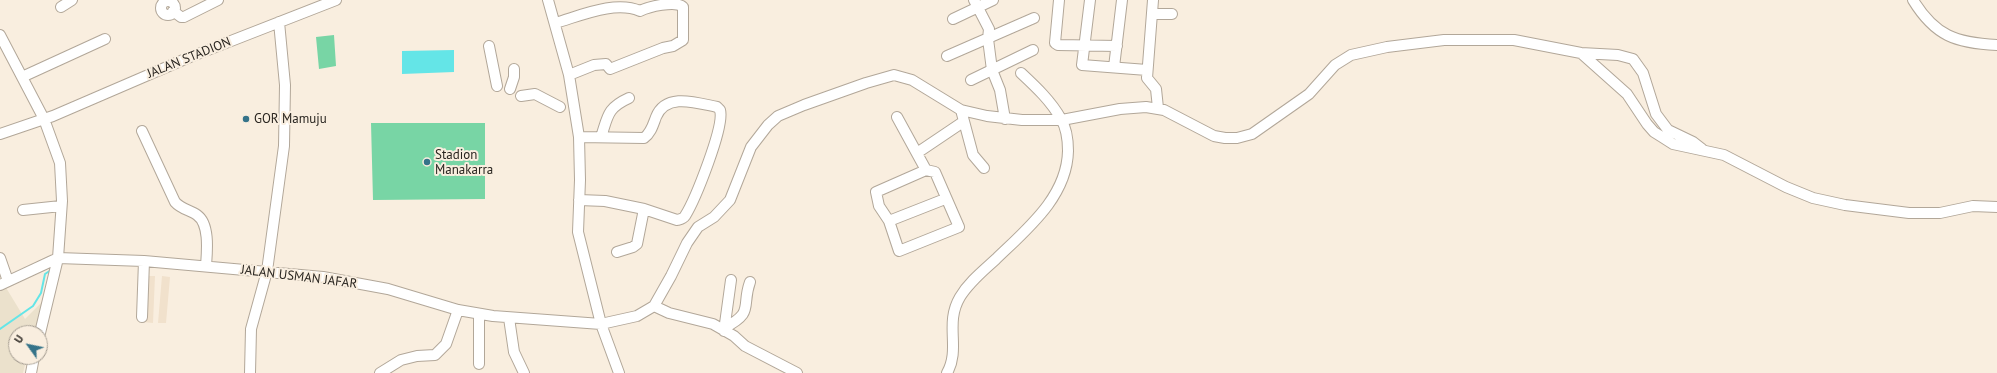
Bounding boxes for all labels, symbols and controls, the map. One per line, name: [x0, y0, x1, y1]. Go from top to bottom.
street label: JALAN STADION: [145, 34, 233, 82]
place label: GOR Mamuju: [254, 111, 327, 127]
marker: GOR Mamuju: [241, 114, 251, 124]
place label: Stadion Manakarra: [435, 147, 493, 178]
marker: Stadion Manakarra: [422, 157, 432, 167]
street label: JALAN USMAN JAFAR: [240, 262, 358, 292]
north arrow: [8, 325, 48, 365]
text: U: [11, 332, 27, 346]

